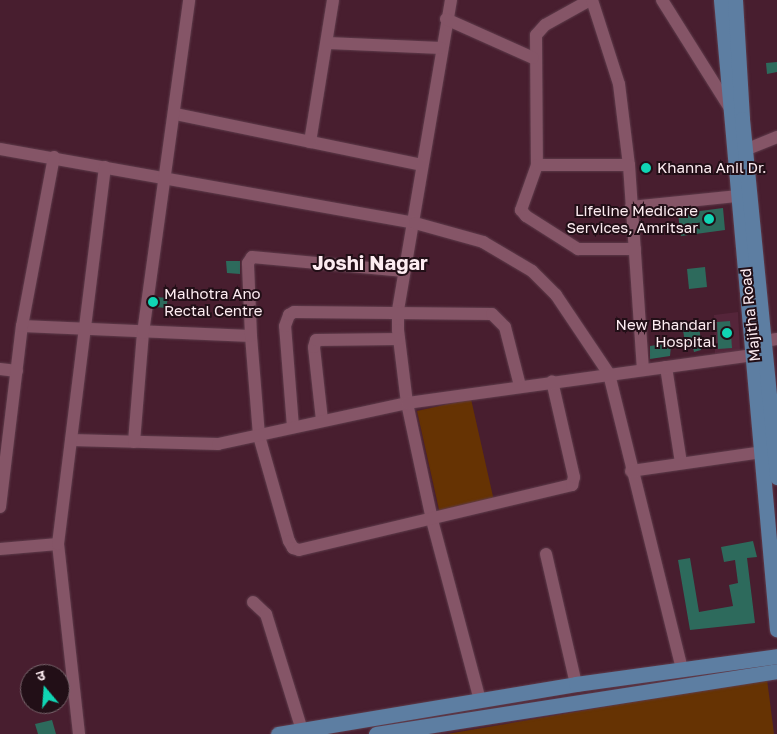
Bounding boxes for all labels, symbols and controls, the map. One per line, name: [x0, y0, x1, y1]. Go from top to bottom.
place label: Khanna Anil Dr.: [657, 159, 767, 177]
marker: Khanna Anil Dr.: [639, 161, 653, 175]
place label: Lifeline Medicare Services, Amritsar: [566, 201, 698, 236]
marker: Lifeline Medicare Services, Amritsar: [702, 212, 716, 226]
district label: Joshi Nagar: [312, 250, 428, 274]
street label: Majitha Road: [736, 268, 764, 362]
place label: Malhotra Ano Rectal Centre: [164, 284, 262, 319]
marker: Malhotra Ano Rectal Centre: [146, 295, 160, 309]
place label: New Bhandari Hospital: [616, 315, 716, 350]
marker: New Bhandari Hospital: [720, 326, 734, 340]
north arrow: [20, 664, 70, 714]
text: उ: [34, 666, 47, 685]

